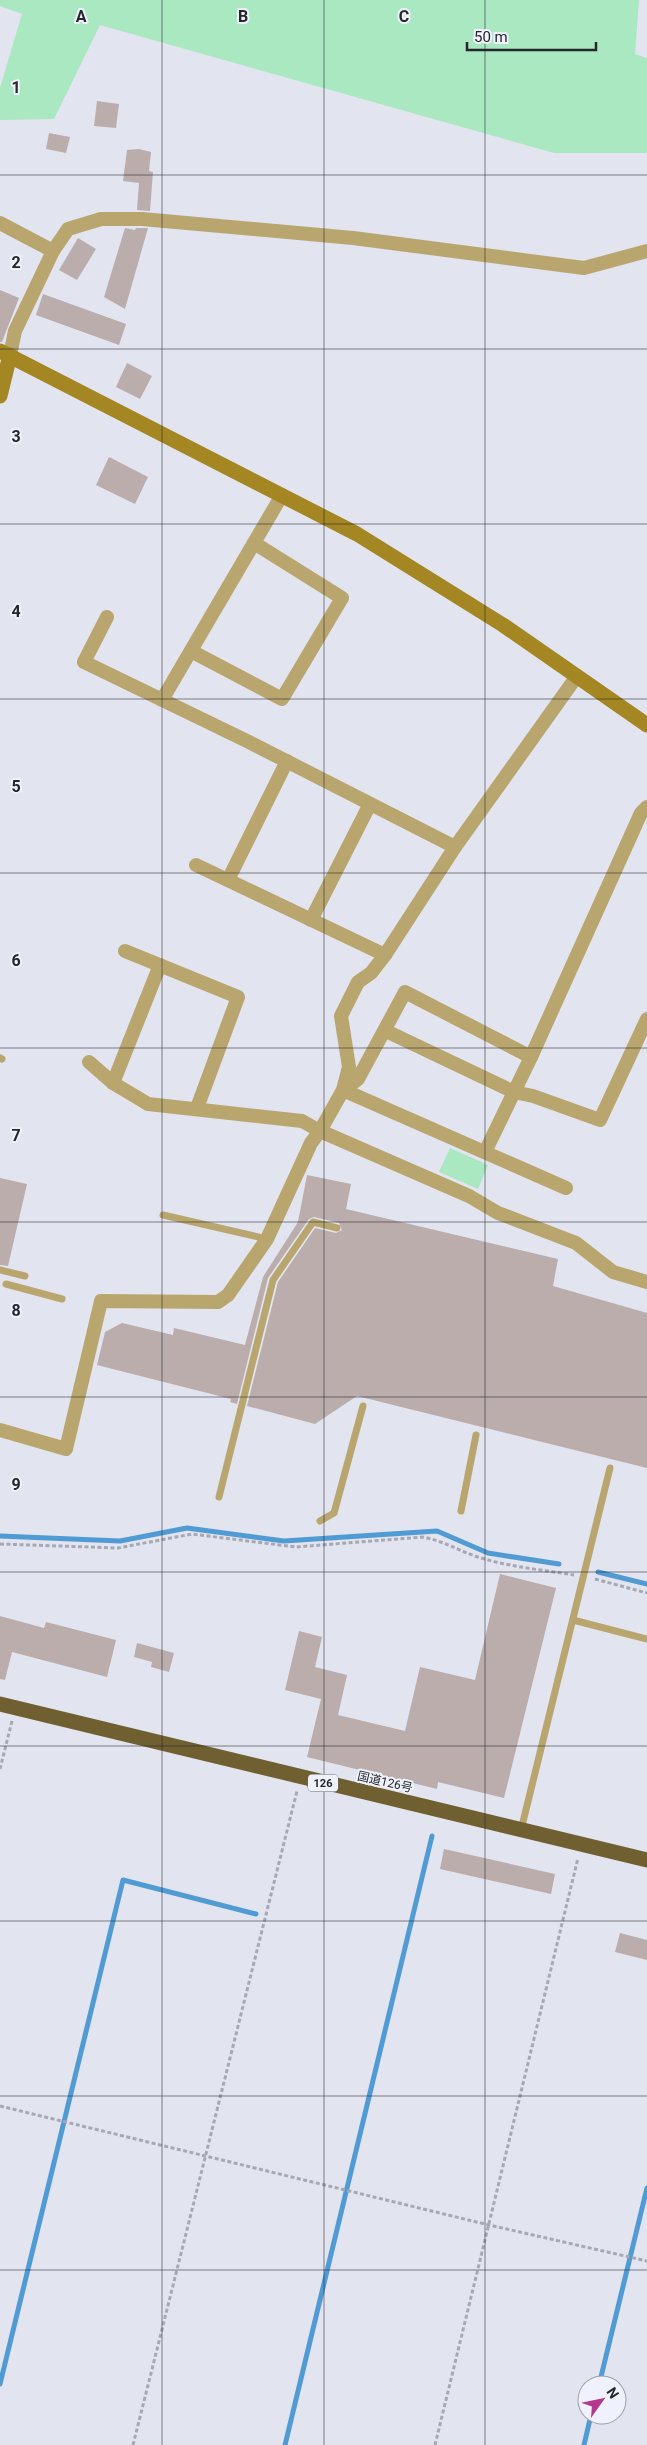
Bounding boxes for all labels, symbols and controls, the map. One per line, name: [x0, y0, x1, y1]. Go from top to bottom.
text: A: [76, 7, 87, 26]
text: B: [238, 7, 248, 26]
text: C: [399, 7, 409, 26]
scale bar: [467, 20, 596, 52]
text: 50 m: [474, 28, 508, 46]
text: 1: [11, 78, 21, 97]
text: 2: [11, 253, 21, 272]
text: 3: [11, 427, 21, 446]
text: 4: [11, 602, 21, 621]
text: 5: [11, 777, 21, 796]
text: 6: [11, 951, 21, 970]
text: 7: [11, 1126, 21, 1145]
text: 8: [11, 1301, 21, 1320]
text: 9: [11, 1475, 21, 1494]
street label: 国道126号: [356, 1769, 414, 1795]
road number: 126: [308, 1775, 338, 1792]
north arrow: [577, 2375, 627, 2425]
text: N: [603, 2384, 622, 2401]

